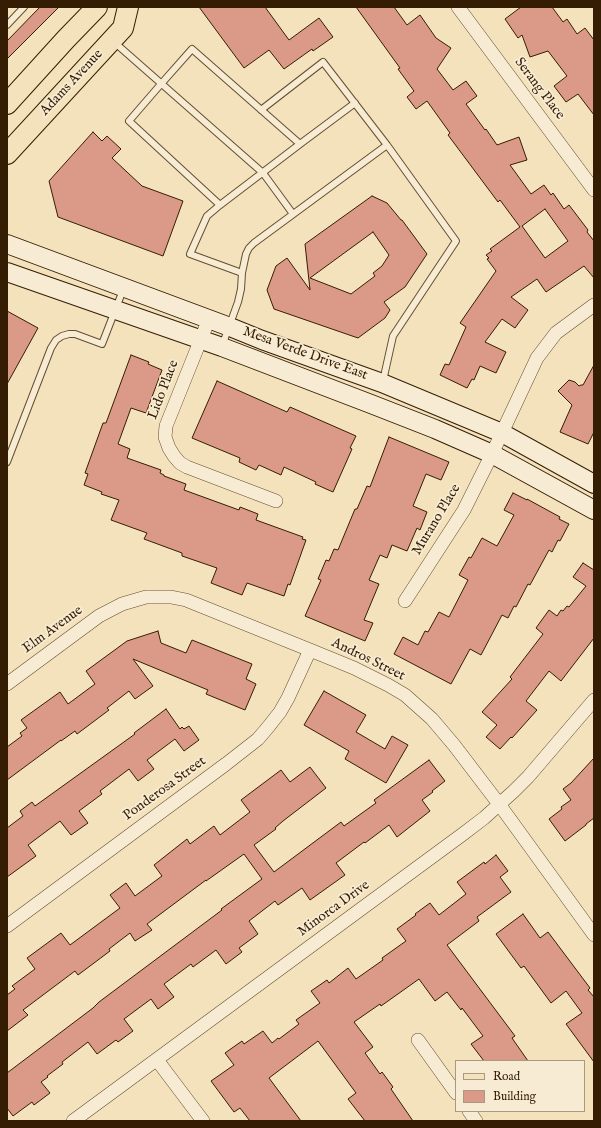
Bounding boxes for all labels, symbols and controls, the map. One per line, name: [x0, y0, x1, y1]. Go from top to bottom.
street label: Adams Avenue: [37, 46, 107, 120]
street label: Serang Place: [510, 55, 568, 123]
street label: Mesa Verde Drive East: [240, 324, 370, 384]
street label: Lido Place: [145, 358, 183, 422]
street label: Murano Place: [409, 481, 465, 559]
street label: Elm Avenue: [20, 603, 86, 657]
street label: Andros Street: [328, 635, 408, 685]
street label: Ponderosa Street: [120, 753, 210, 825]
street label: Minorca Drive: [295, 877, 373, 941]
legend: [455, 1060, 585, 1112]
text: Road: [493, 1069, 520, 1084]
text: Building: [493, 1089, 536, 1104]

